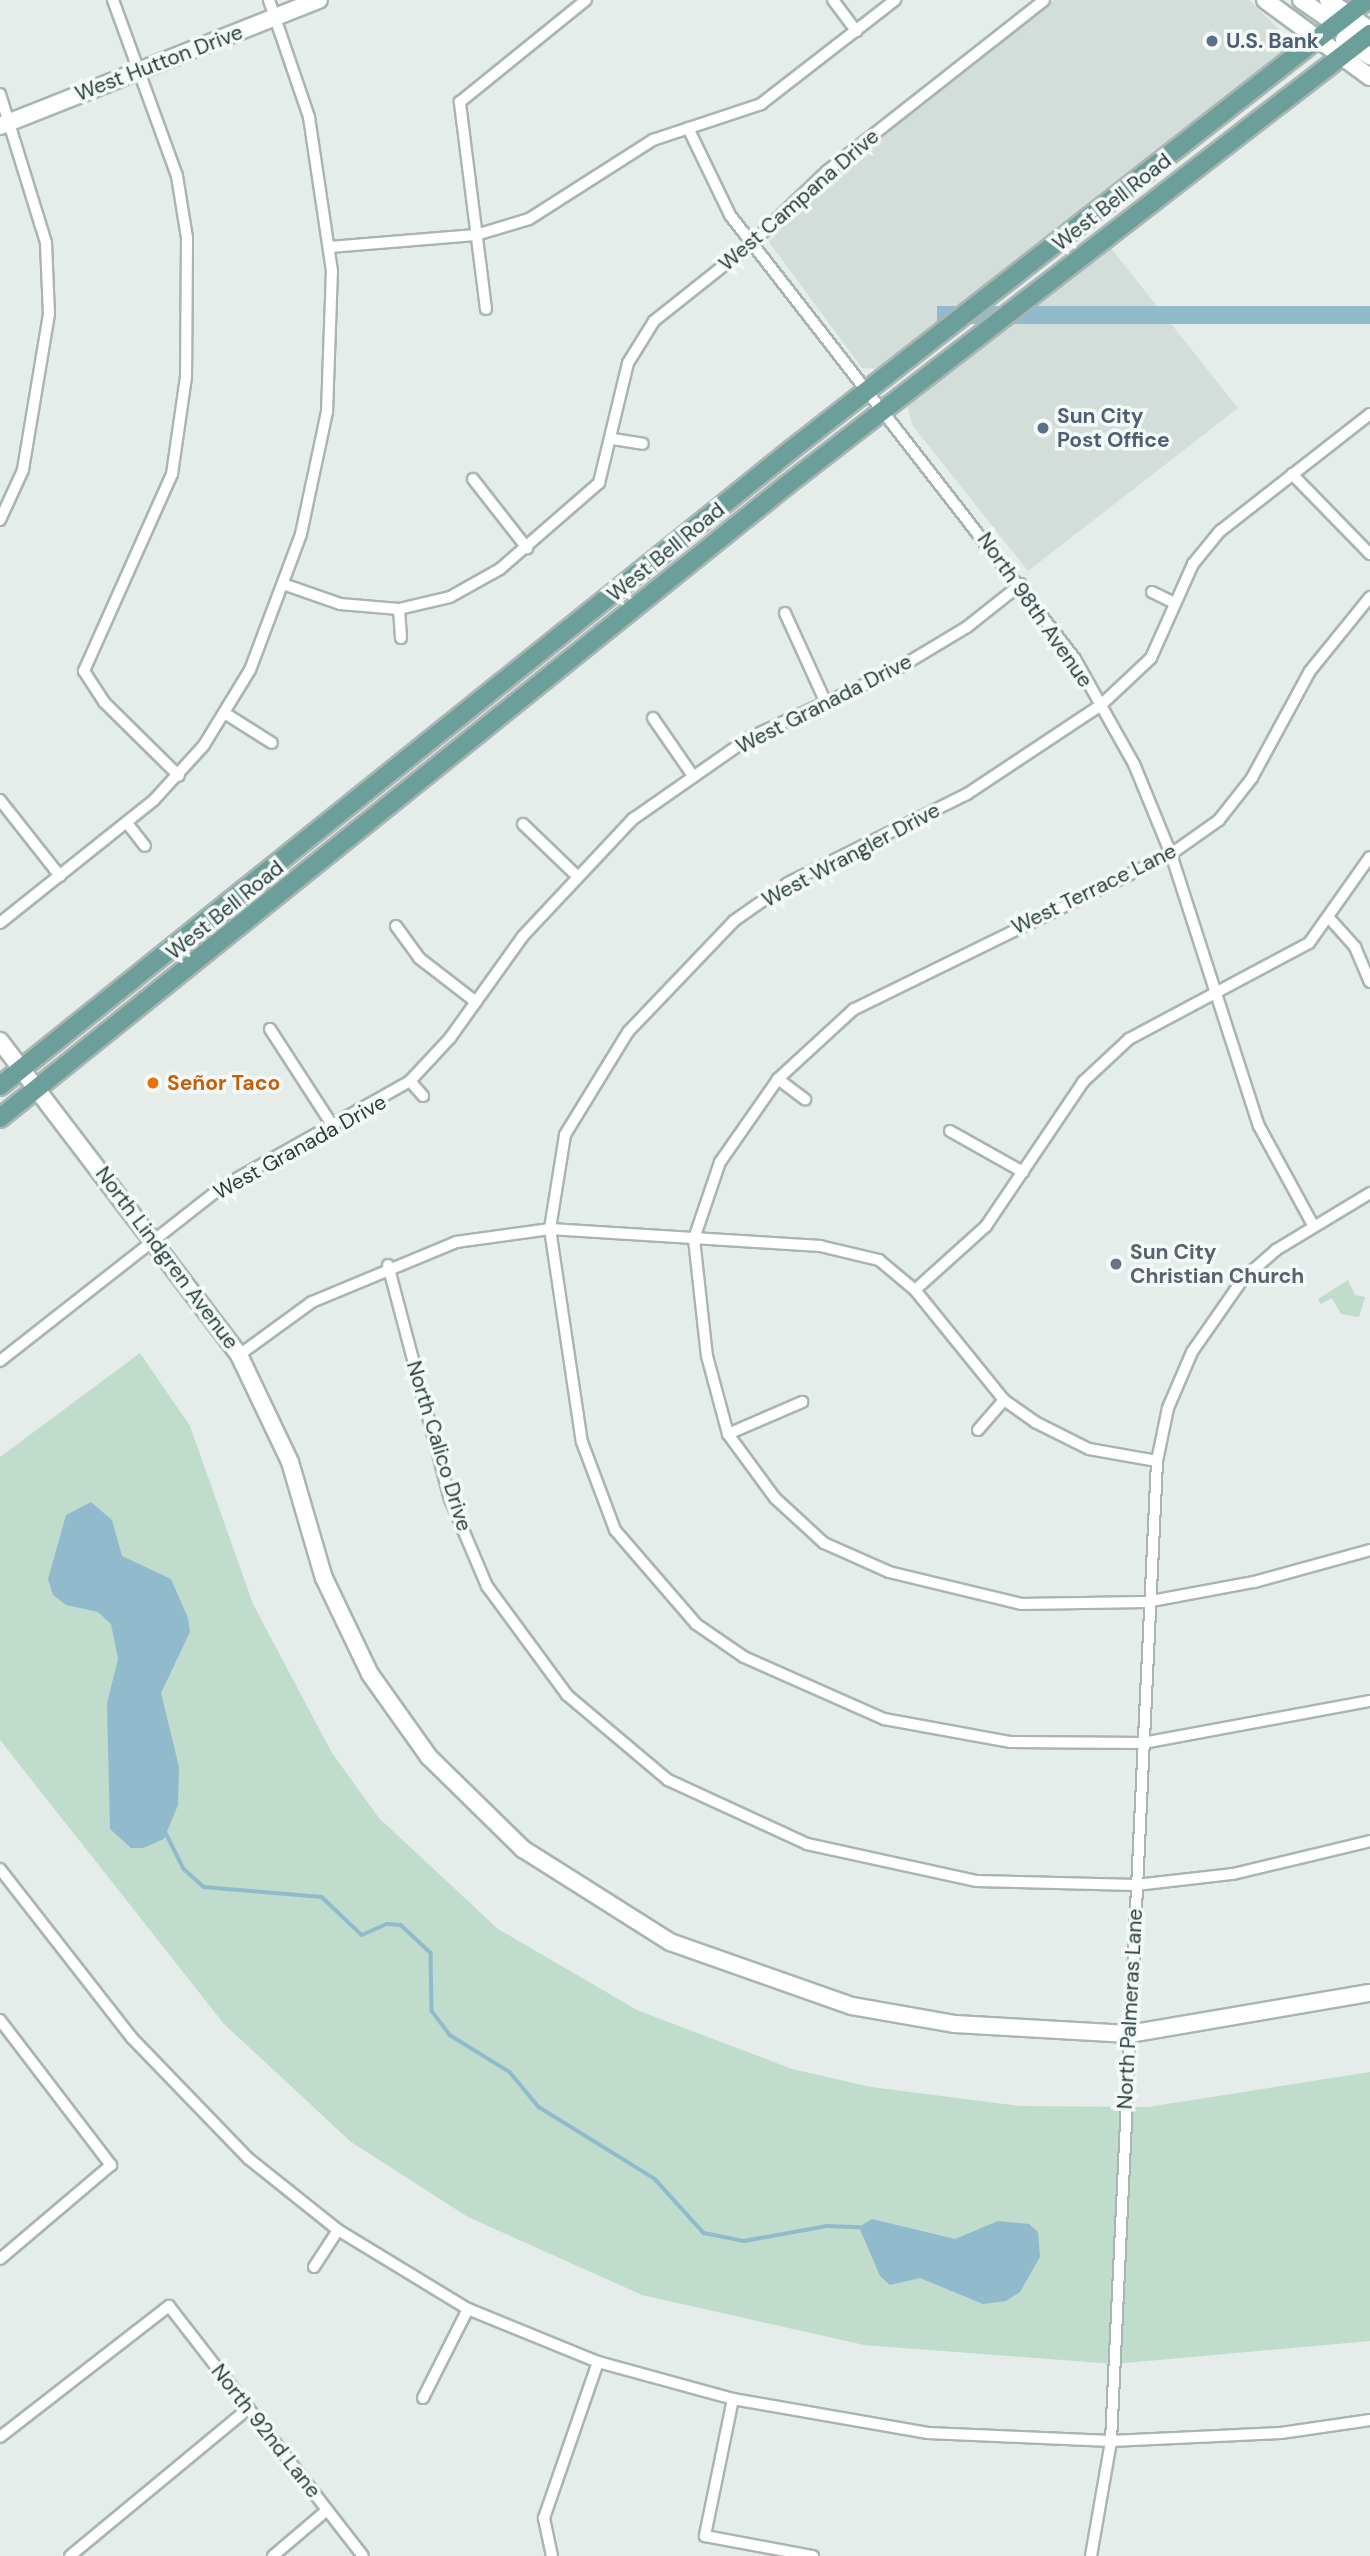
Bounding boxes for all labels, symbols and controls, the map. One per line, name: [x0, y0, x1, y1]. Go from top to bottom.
street label: West Hutton Drive: [72, 19, 246, 107]
place label: U.S. Bank: [1226, 28, 1319, 54]
marker: U.S. Bank: [1204, 33, 1220, 49]
street label: West Campana Drive: [714, 124, 884, 276]
street label: West Bell Road: [1048, 148, 1176, 256]
place label: Sun City Post Office: [1057, 403, 1170, 453]
marker: Sun City Post Office: [1035, 420, 1051, 436]
street label: West Bell Road: [602, 497, 730, 607]
street label: North 98th Avenue: [972, 528, 1098, 692]
street label: West Granada Drive: [732, 649, 916, 759]
street label: West Wrangler Drive: [758, 797, 944, 913]
street label: West Terrace Lane: [1008, 838, 1180, 940]
street label: West Bell Road: [161, 855, 289, 965]
place label: Señor Taco: [167, 1070, 280, 1096]
marker: Señor Taco: [145, 1075, 161, 1091]
street label: West Granada Drive: [209, 1089, 391, 1205]
street label: North Lindgren Avenue: [90, 1162, 244, 1354]
place label: Sun City Christian Church: [1130, 1239, 1304, 1289]
marker: Sun City Christian Church: [1108, 1256, 1124, 1272]
street label: North Calico Drive: [401, 1358, 477, 1534]
street label: North Palmeras Lane: [1112, 1908, 1148, 2110]
street label: North 92nd Lane: [206, 2359, 326, 2503]

